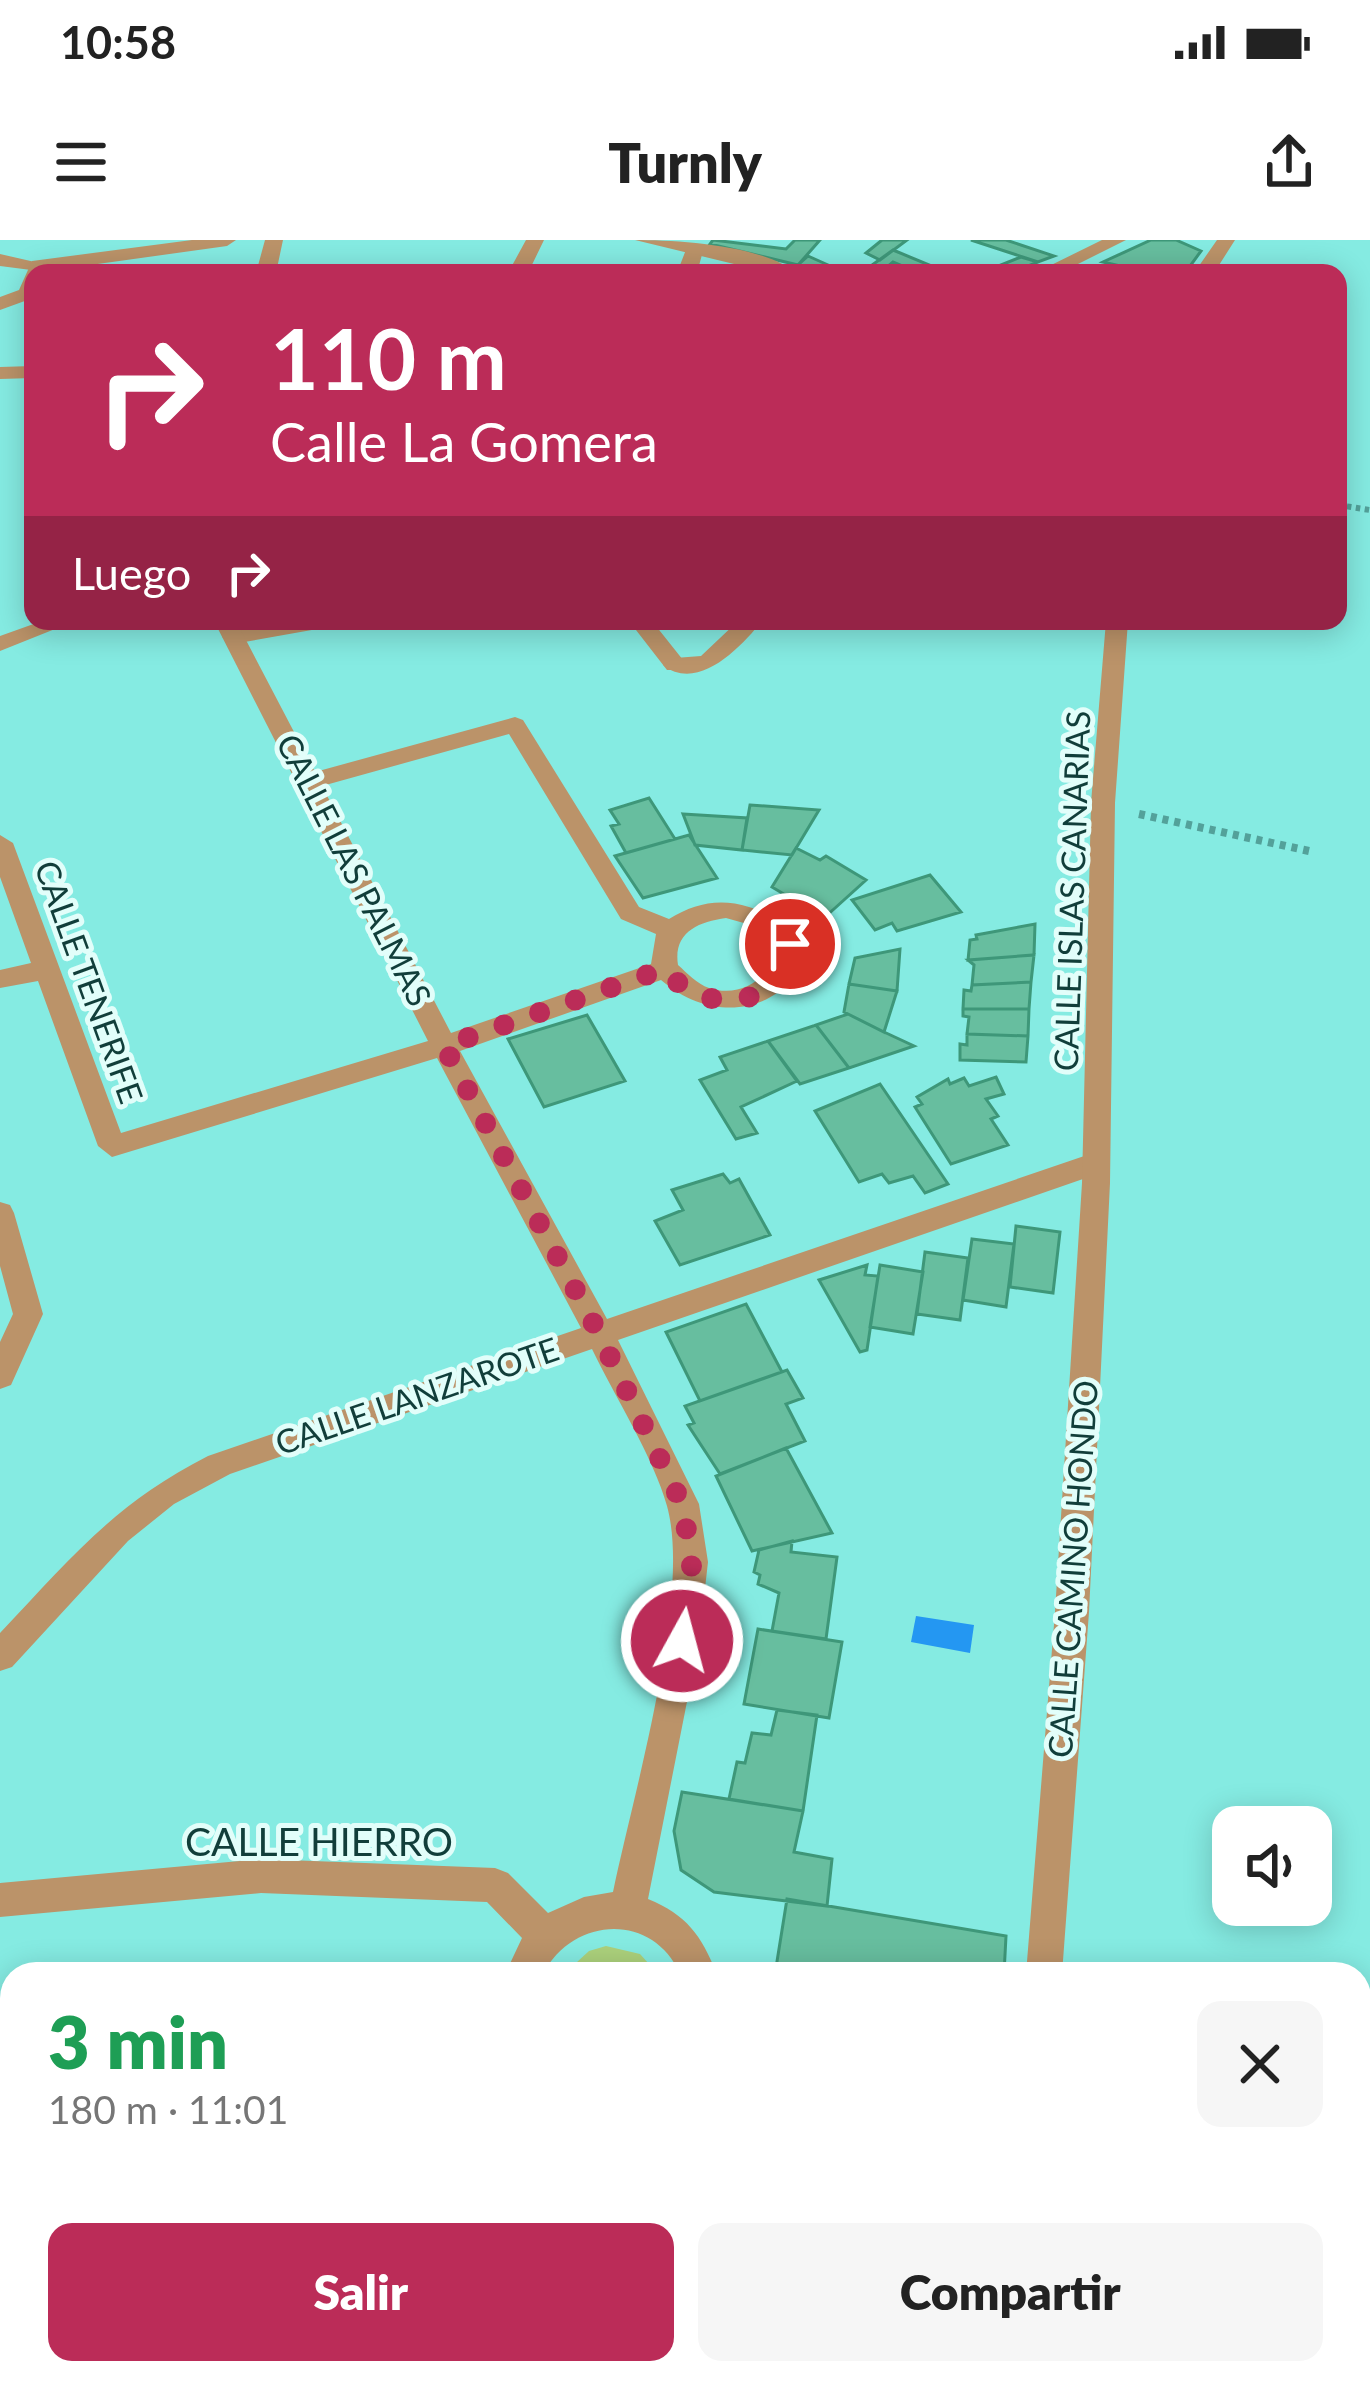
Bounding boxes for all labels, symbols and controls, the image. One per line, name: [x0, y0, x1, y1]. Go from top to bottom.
text: 10:58: [60, 15, 176, 69]
icon: menu: [48, 129, 114, 195]
icon: share: [1256, 129, 1322, 195]
text: Turnly: [608, 130, 762, 195]
text: 110 m: [270, 307, 507, 408]
icon: right: [72, 312, 228, 468]
text: Calle La Gomera: [270, 409, 658, 474]
icon: right: [215, 540, 281, 606]
text: Luego: [72, 546, 191, 600]
street label: CALLE ISLAS CANARIAS: [1045, 710, 1097, 1072]
street label: CALLE LAS PALMAS: [269, 727, 441, 1012]
street label: CALLE TENERIFE: [27, 855, 152, 1108]
pin: [739, 893, 841, 995]
icon: arrive: [757, 911, 823, 977]
street label: CALLE LANZAROTE: [270, 1328, 564, 1462]
street label: CALLE CAMINO HONDO: [1039, 1379, 1105, 1759]
position arrow: [619, 1578, 745, 1704]
map controls: [1212, 1806, 1332, 1926]
button: sound: [1212, 1806, 1332, 1926]
street label: CALLE HIERRO: [185, 1818, 453, 1864]
text: 3 min: [48, 1998, 228, 2084]
button: close: [1197, 2001, 1323, 2127]
text: 180 m · 11:01: [48, 2086, 288, 2132]
button: Salir: [48, 2223, 674, 2361]
button: Compartir: [698, 2223, 1323, 2361]

